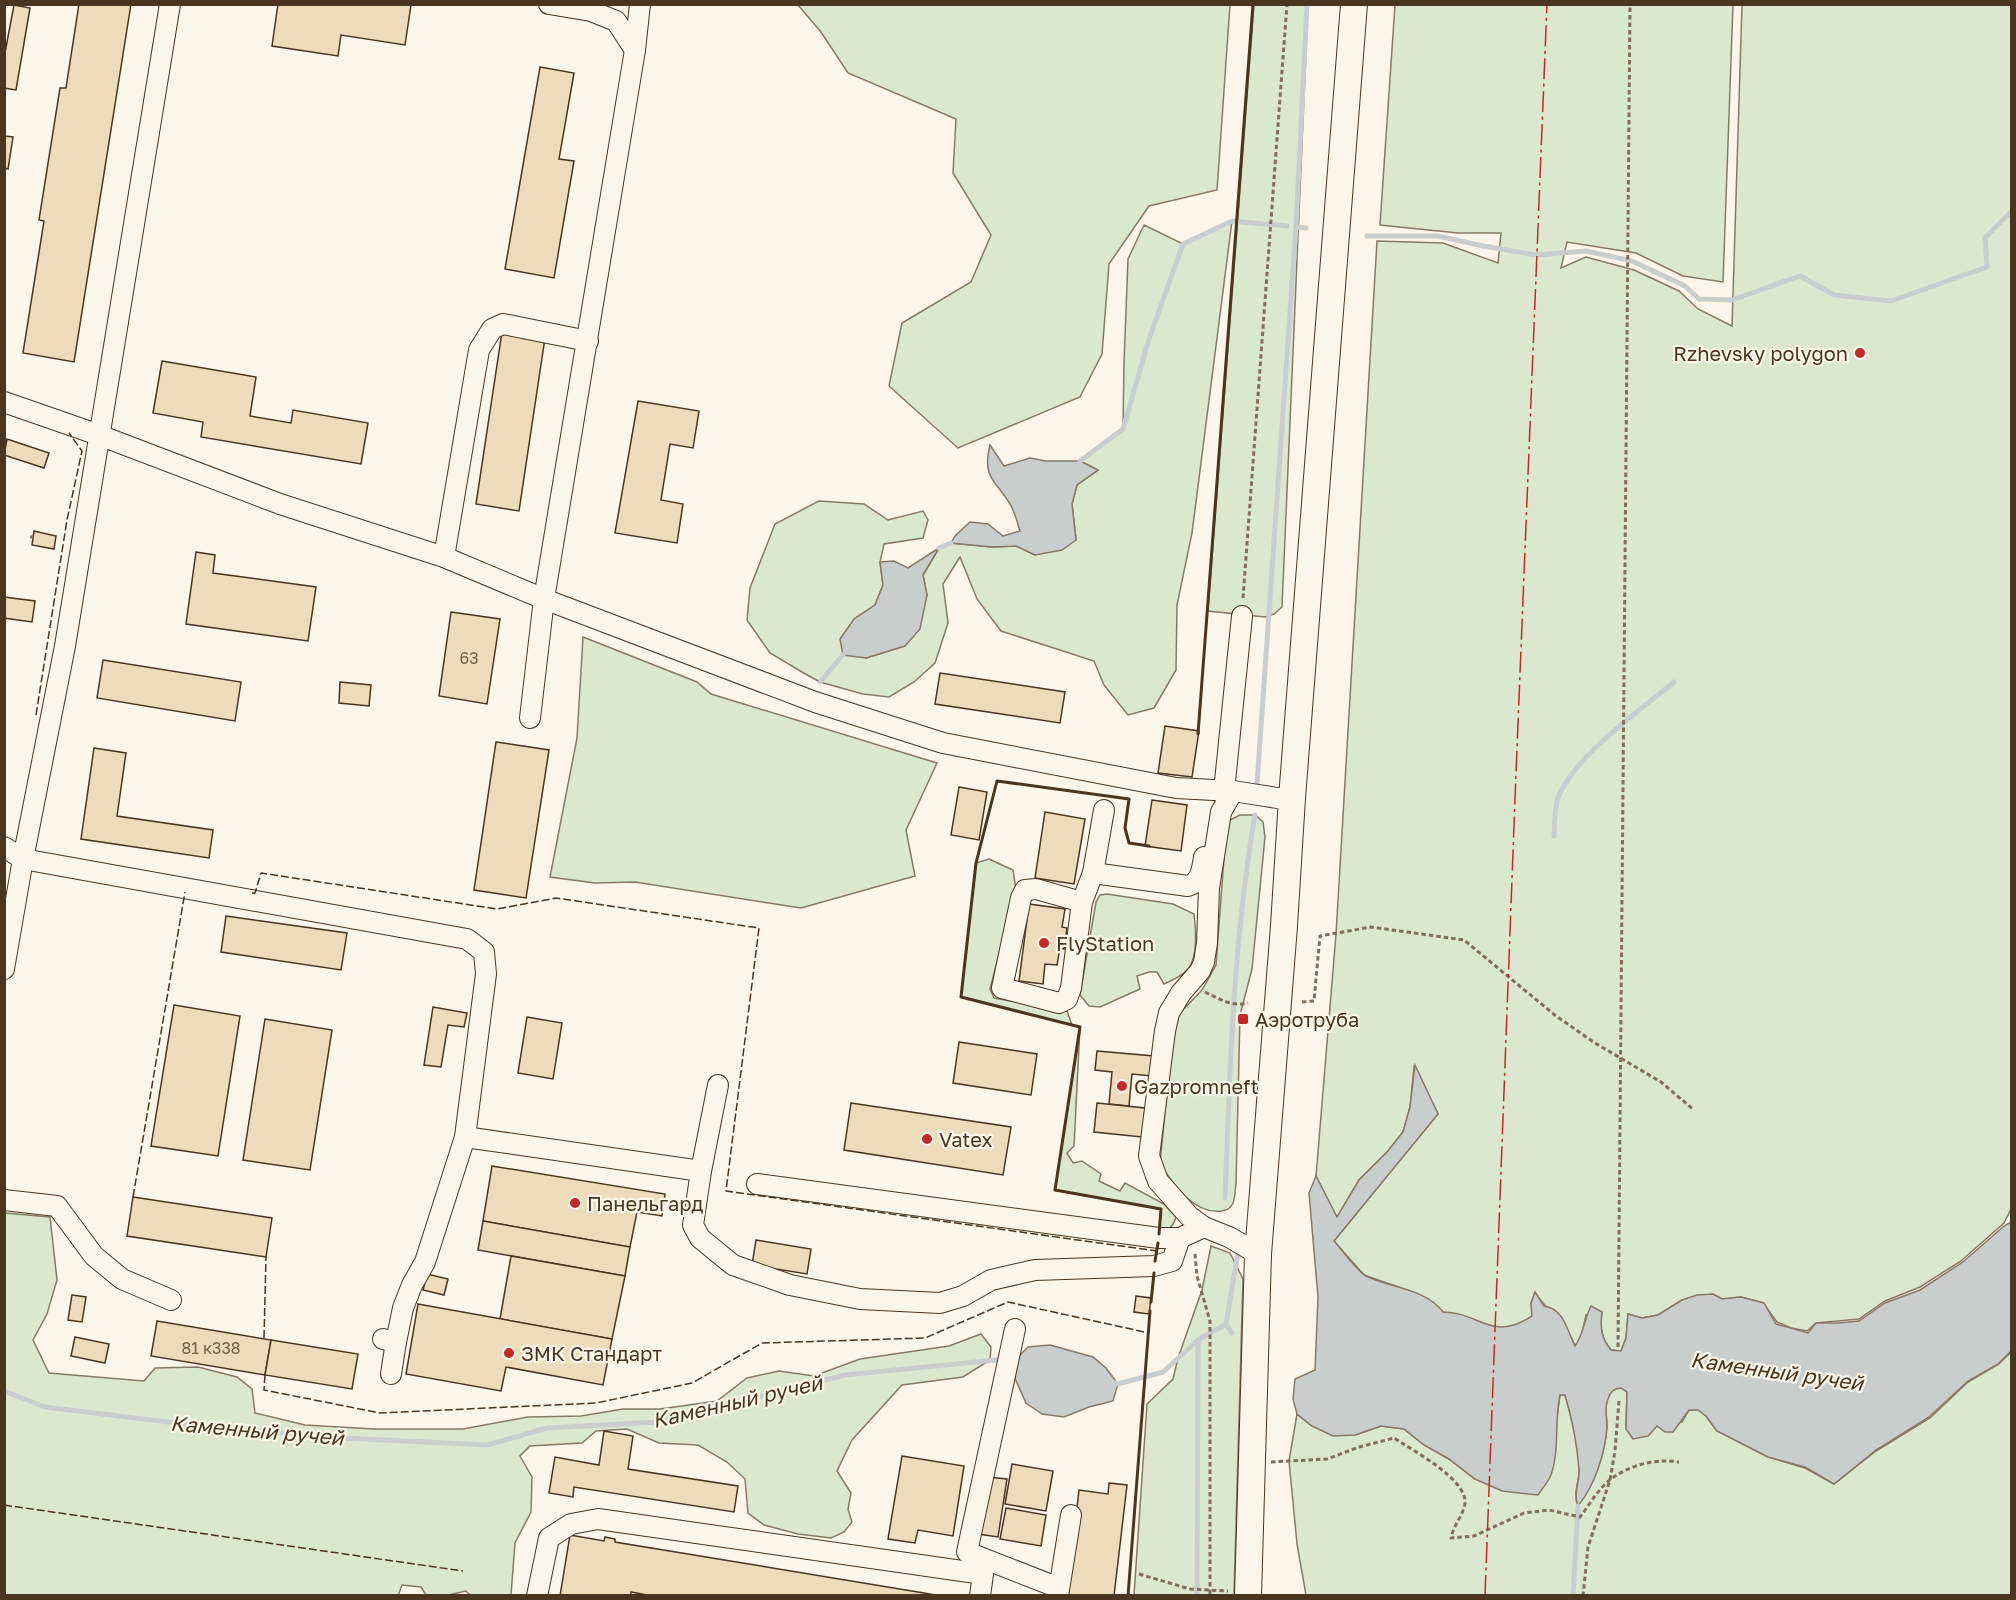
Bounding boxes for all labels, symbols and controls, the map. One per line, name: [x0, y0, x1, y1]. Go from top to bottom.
place label: Rzhevsky polygon: [1673, 341, 1848, 365]
marker: Rzhevsky polygon: [1853, 346, 1867, 360]
house number: 63: [459, 648, 479, 668]
place label: FlyStation: [1056, 931, 1154, 955]
marker: FlyStation: [1037, 936, 1051, 950]
place label: Аэротруба: [1255, 1007, 1359, 1031]
marker: Аэротруба: [1236, 1012, 1250, 1026]
place label: Gazpromneft: [1134, 1074, 1258, 1098]
marker: Gazpromneft: [1115, 1079, 1129, 1093]
place label: Vatex: [939, 1127, 993, 1151]
marker: Vatex: [920, 1132, 934, 1146]
place label: Панельгард: [587, 1191, 703, 1215]
marker: Панельгард: [568, 1196, 582, 1210]
house number: 81 к338: [181, 1338, 241, 1358]
place label: ЗМК Стандарт: [521, 1341, 662, 1365]
marker: ЗМК Стандарт: [502, 1346, 516, 1360]
water label: Каменный ручей: [1689, 1346, 1866, 1396]
water label: Каменный ручей: [649, 1369, 826, 1433]
water label: Каменный ручей: [169, 1409, 346, 1451]

